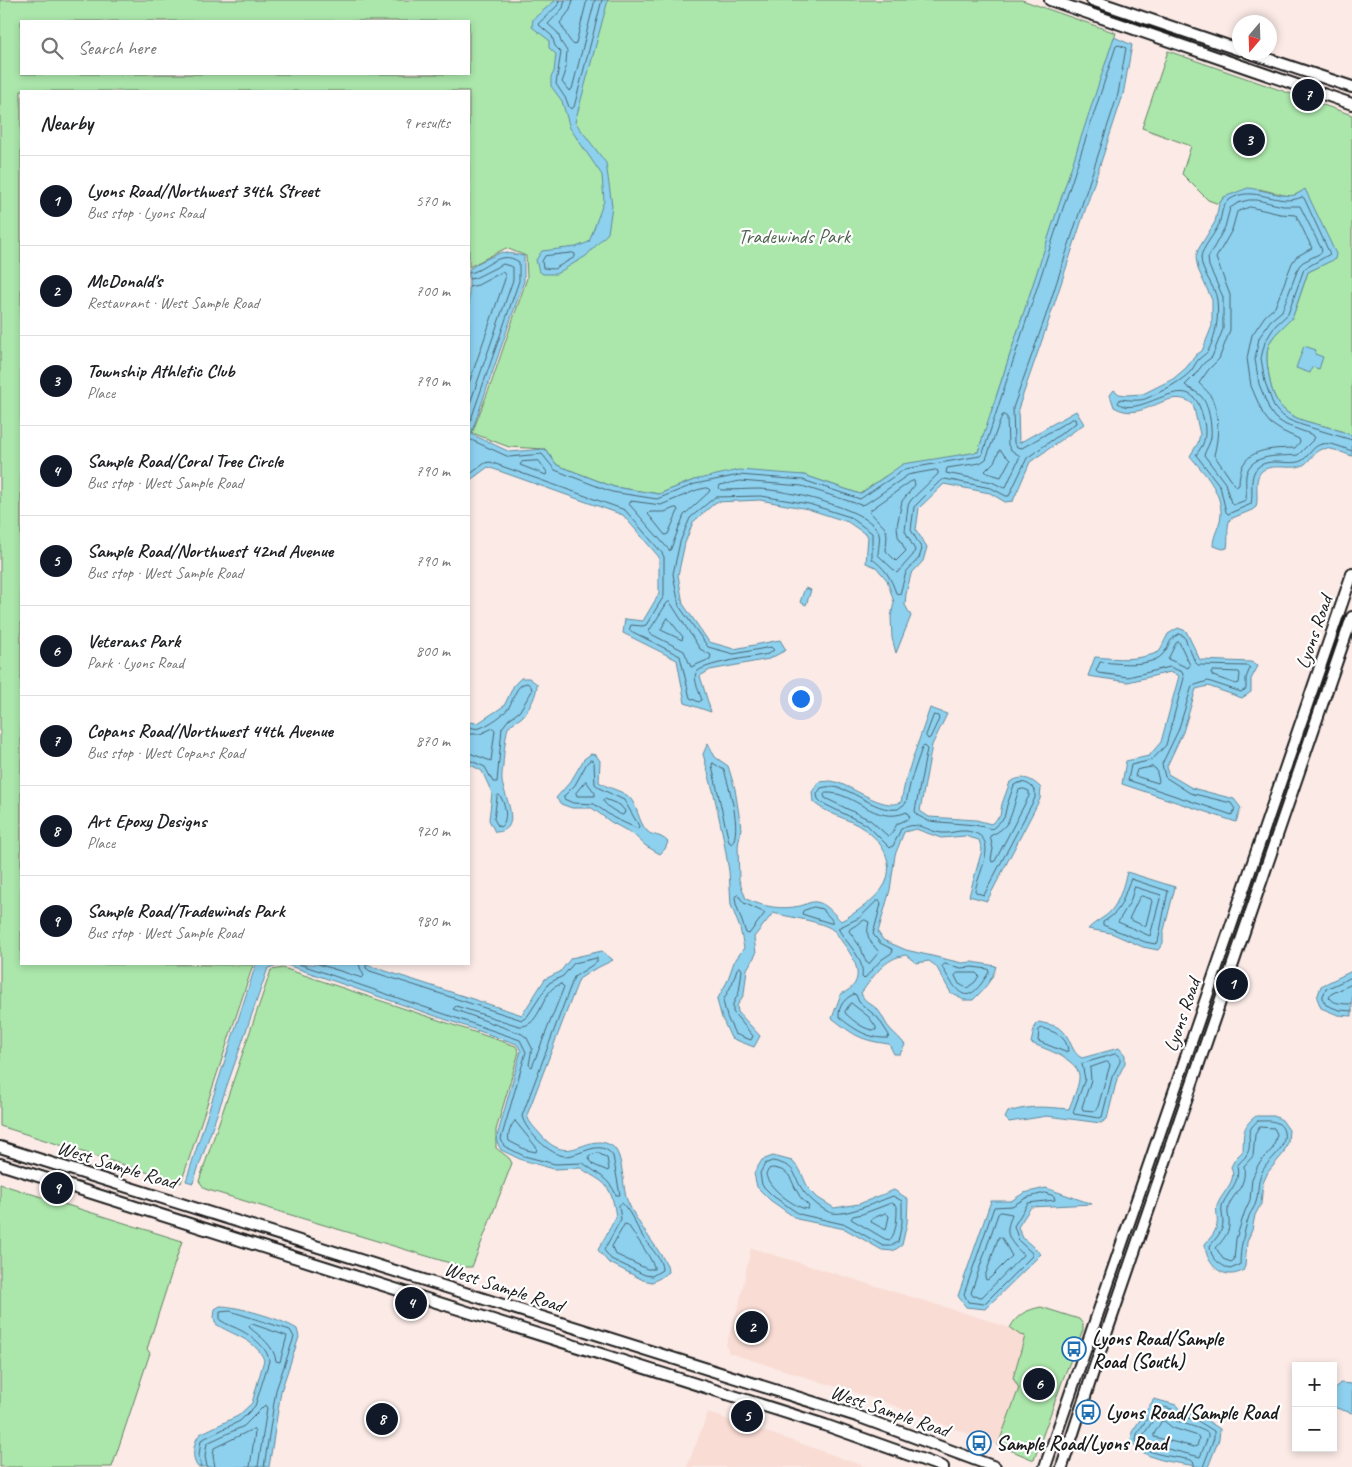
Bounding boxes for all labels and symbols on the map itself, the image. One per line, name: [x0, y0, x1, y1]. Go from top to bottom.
north arrow: [1232, 15, 1277, 60]
pin: 7: [1292, 76, 1324, 114]
pin: 3: [1233, 121, 1265, 159]
park label: Tradewinds Park: [738, 224, 852, 249]
street label: Lyons Road: [1290, 589, 1339, 672]
your location: [788, 686, 814, 712]
pin: 1: [1216, 965, 1248, 1003]
street label: Lyons Road: [1158, 972, 1207, 1055]
street label: West Sample Road: [54, 1135, 183, 1196]
pin: 9: [41, 1169, 73, 1207]
street label: West Sample Road: [441, 1256, 570, 1319]
pin: 4: [395, 1284, 427, 1322]
pin: 2: [736, 1308, 768, 1346]
place label: Lyons Road/Sample Road (South): [1092, 1326, 1225, 1374]
bus stop icon: Lyons Road/Sample Road (South): [1061, 1336, 1087, 1362]
pin: 6: [1023, 1365, 1055, 1403]
street label: West Sample Road: [827, 1379, 956, 1444]
pin: 5: [731, 1397, 763, 1435]
bus stop icon: Lyons Road/Sample Road: [1075, 1399, 1101, 1425]
pin: 8: [366, 1400, 398, 1438]
place label: Lyons Road/Sample Road: [1106, 1400, 1281, 1425]
bus stop icon: Sample Road/Lyons Road: [966, 1430, 992, 1456]
place label: Sample Road/Lyons Road: [996, 1431, 1171, 1456]

